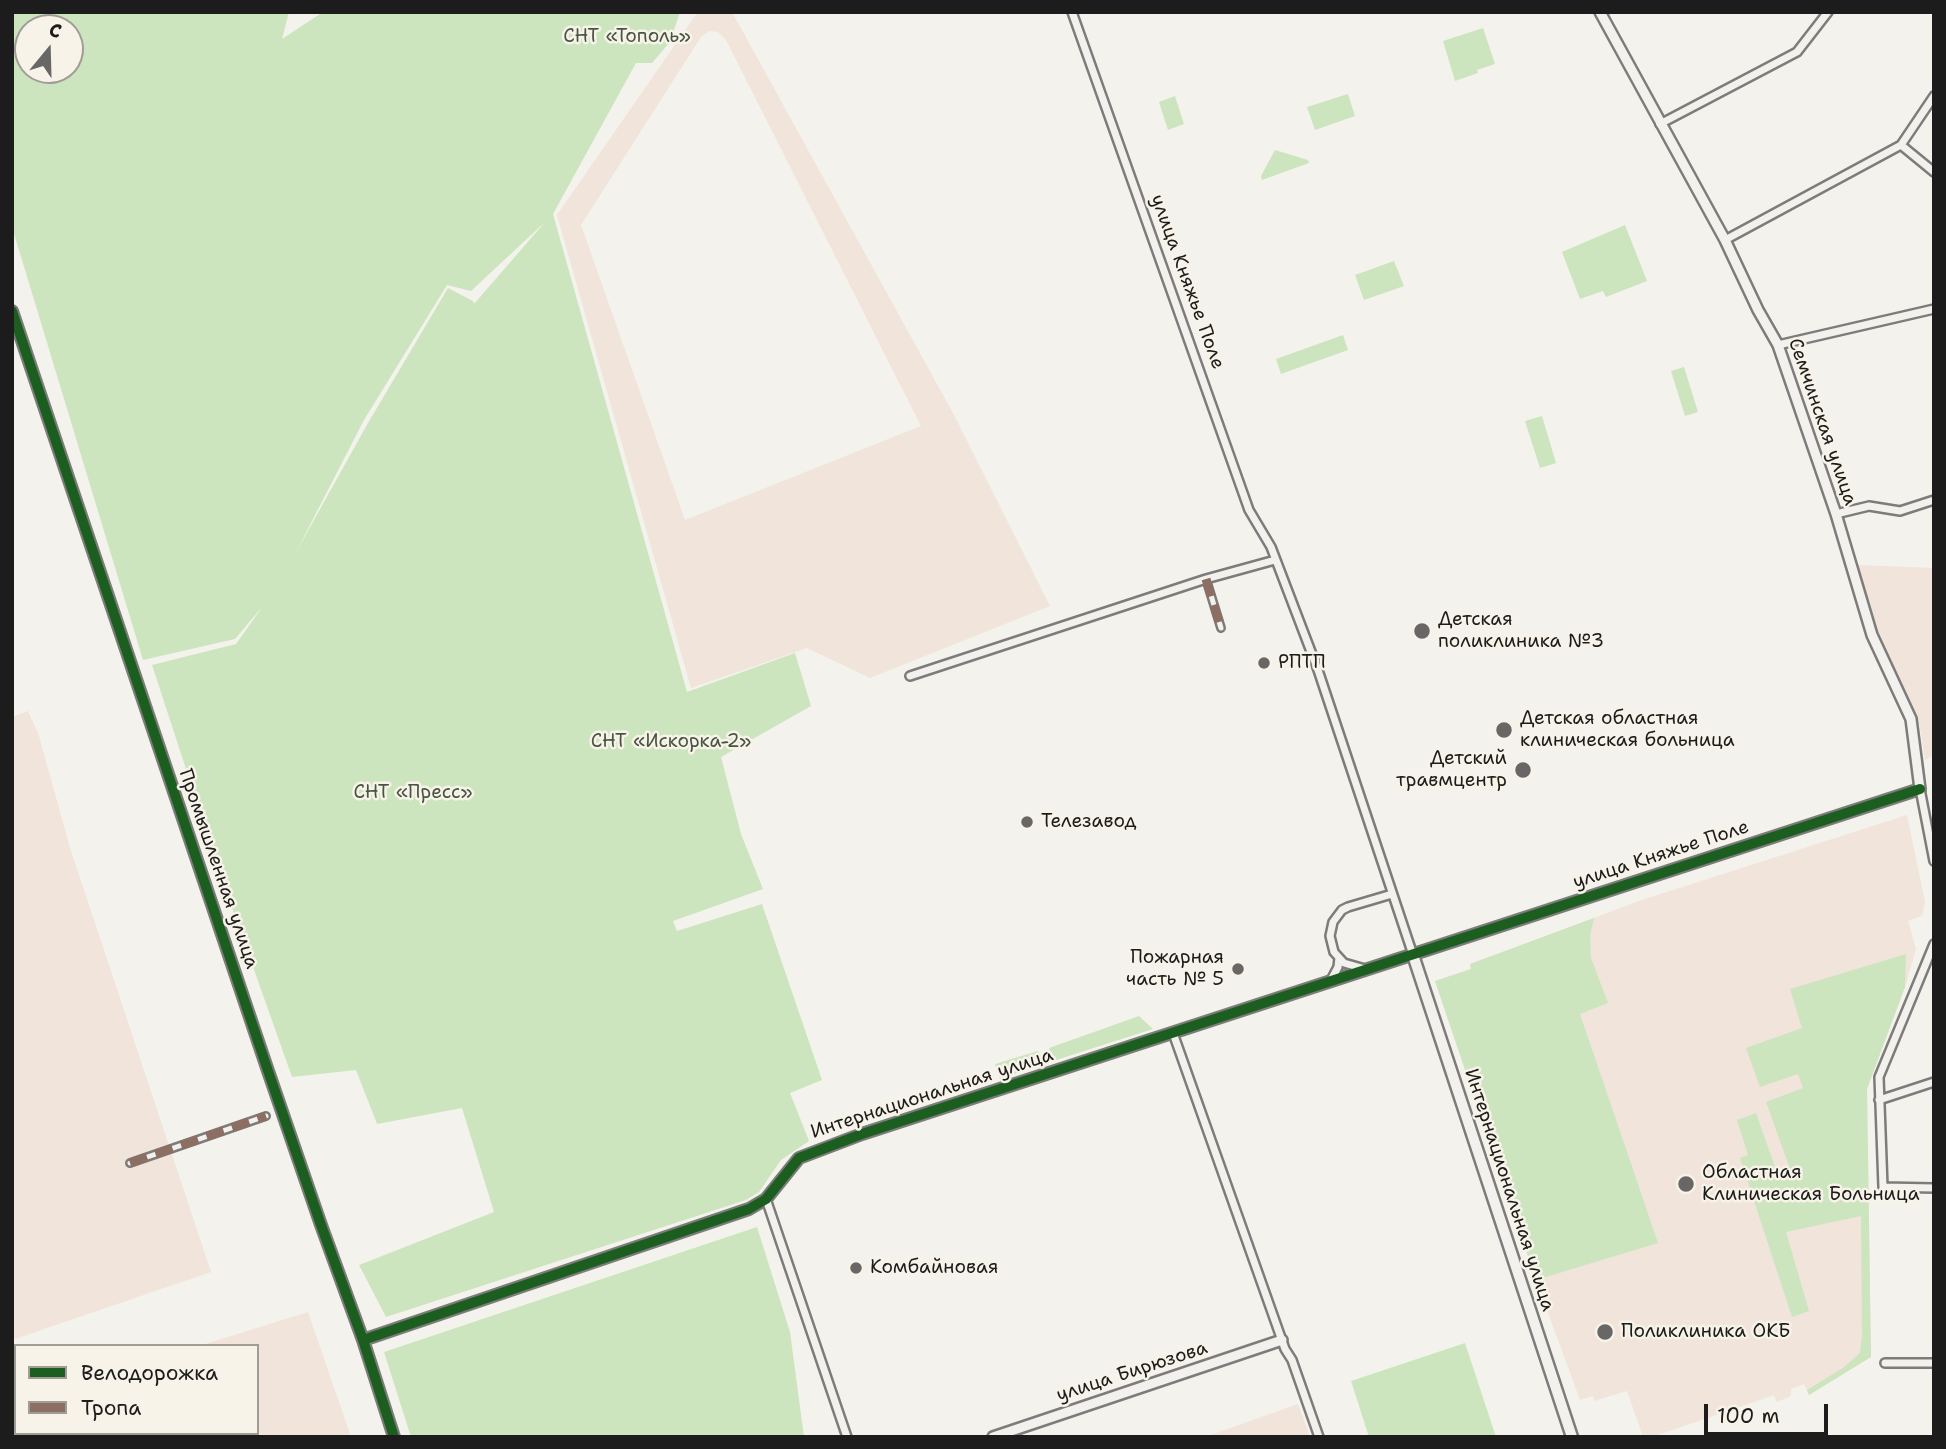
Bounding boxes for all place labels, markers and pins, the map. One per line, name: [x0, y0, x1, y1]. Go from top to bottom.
place label: Детская поликлиника №3: [1438, 609, 1604, 653]
marker: Детская поликлиника №3: [1412, 621, 1432, 641]
place label: РПТП: [1278, 652, 1326, 674]
marker: РПТП: [1256, 655, 1272, 671]
place label: Детская областная клиническая больница: [1520, 708, 1735, 752]
marker: Детская областная клиническая больница: [1494, 720, 1514, 740]
place label: Детский травмцентр: [1396, 748, 1507, 792]
marker: Детский травмцентр: [1513, 760, 1533, 780]
place label: Телезавод: [1041, 811, 1136, 833]
marker: Телезавод: [1019, 814, 1035, 830]
place label: Пожарная часть № 5: [1126, 947, 1224, 991]
marker: Пожарная часть № 5: [1230, 961, 1246, 977]
place label: Областная Клиническая Больница: [1702, 1162, 1919, 1206]
marker: Областная Клиническая Больница: [1676, 1174, 1696, 1194]
place label: Комбайновая: [870, 1257, 998, 1279]
marker: Комбайновая: [848, 1260, 864, 1276]
place label: Поликлиника ОКБ: [1621, 1321, 1791, 1343]
marker: Поликлиника ОКБ: [1595, 1322, 1615, 1342]

